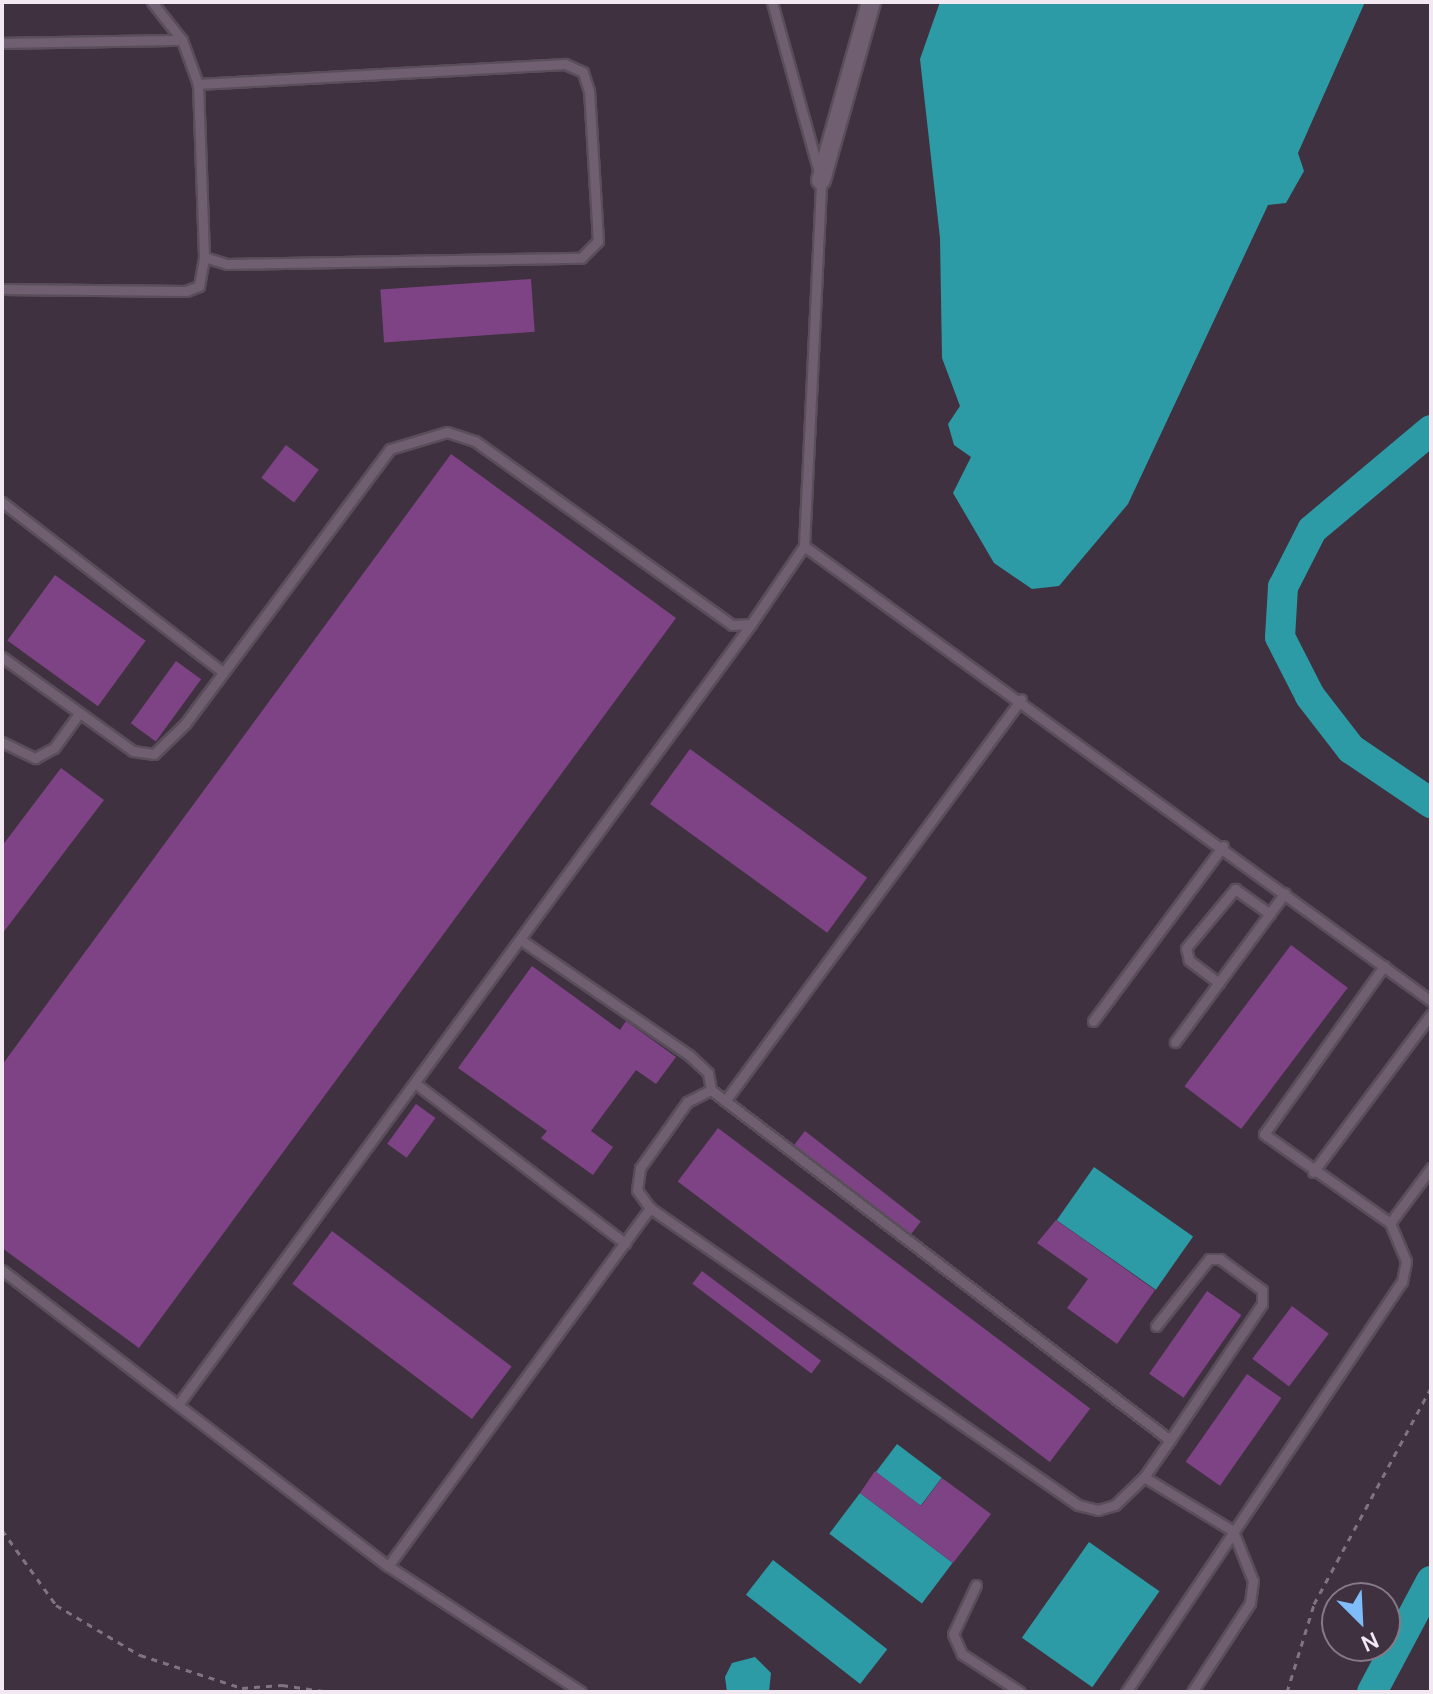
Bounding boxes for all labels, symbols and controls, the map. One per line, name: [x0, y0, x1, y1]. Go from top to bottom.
north arrow: [1321, 1582, 1401, 1662]
text: N: [1357, 1625, 1383, 1659]

